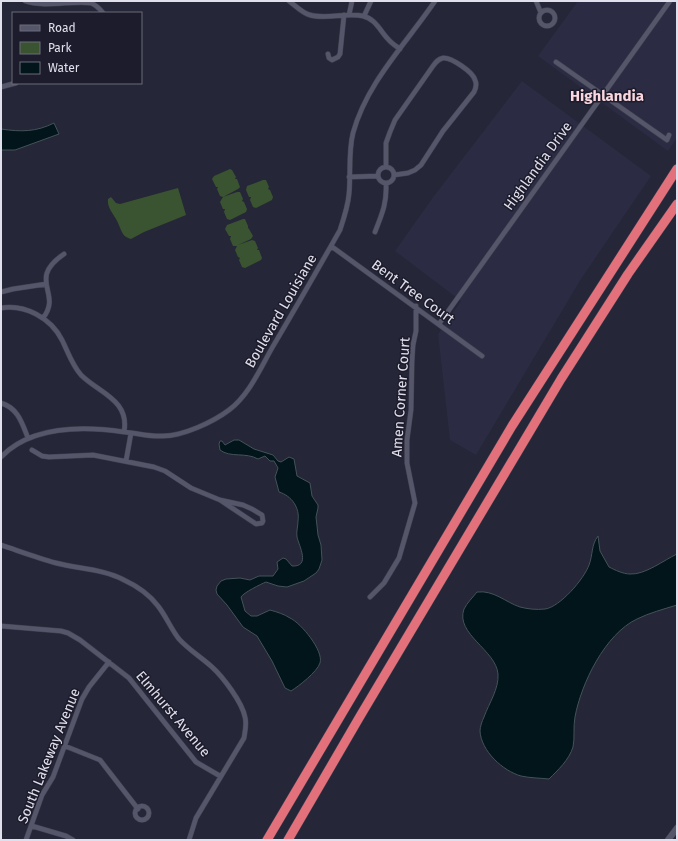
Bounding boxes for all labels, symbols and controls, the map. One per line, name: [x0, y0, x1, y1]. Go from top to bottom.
legend: [12, 12, 142, 84]
text: Road: [48, 21, 76, 35]
text: Park: [48, 41, 72, 55]
text: Water: [48, 61, 80, 75]
district label: Highlandia: [570, 87, 644, 105]
street label: Highlandia Drive: [500, 118, 576, 214]
street label: Boulevard Louisiane: [241, 251, 321, 371]
street label: Bent Tree Court: [368, 256, 458, 328]
street label: Amen Corner Court: [388, 336, 414, 457]
street label: Elmhurst Avenue: [132, 668, 214, 760]
street label: South Lakeway Avenue: [14, 686, 84, 826]

